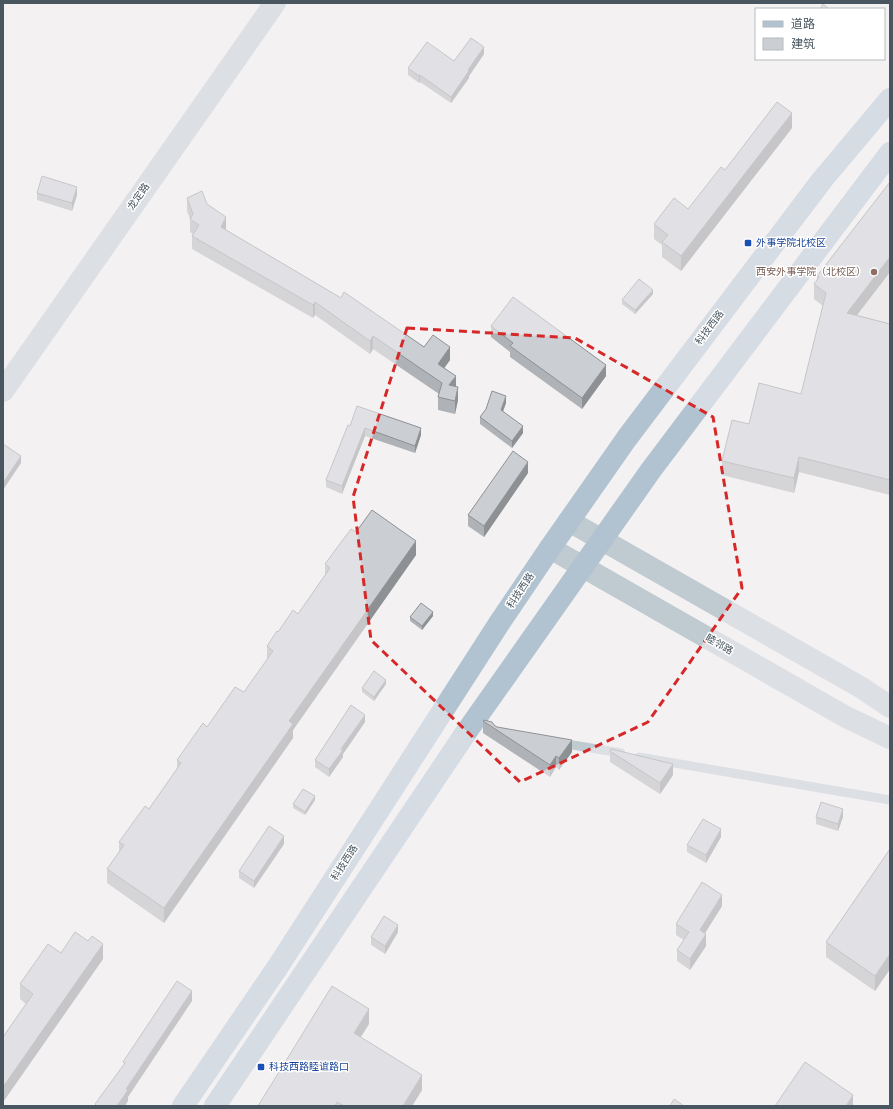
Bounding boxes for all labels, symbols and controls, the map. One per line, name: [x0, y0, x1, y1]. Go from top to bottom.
legend: [755, 8, 885, 60]
text: 道路: [791, 17, 815, 33]
text: 建筑: [791, 37, 815, 53]
street label: 龙定路: [125, 181, 153, 213]
place label: 外事学院北校区: [756, 237, 826, 250]
marker: 外事学院北校区: [743, 238, 753, 248]
place label: 西安外事学院（北校区）: [756, 266, 866, 279]
marker: 西安外事学院（北校区）: [869, 267, 879, 277]
street label: 科技西路: [693, 308, 727, 348]
street label: 科技西路: [504, 571, 538, 611]
street label: 睦邻路: [703, 632, 735, 658]
street label: 科技西路: [329, 843, 361, 883]
place label: 科技西路睦谊路口: [269, 1061, 349, 1074]
marker: 科技西路睦谊路口: [256, 1062, 266, 1072]

